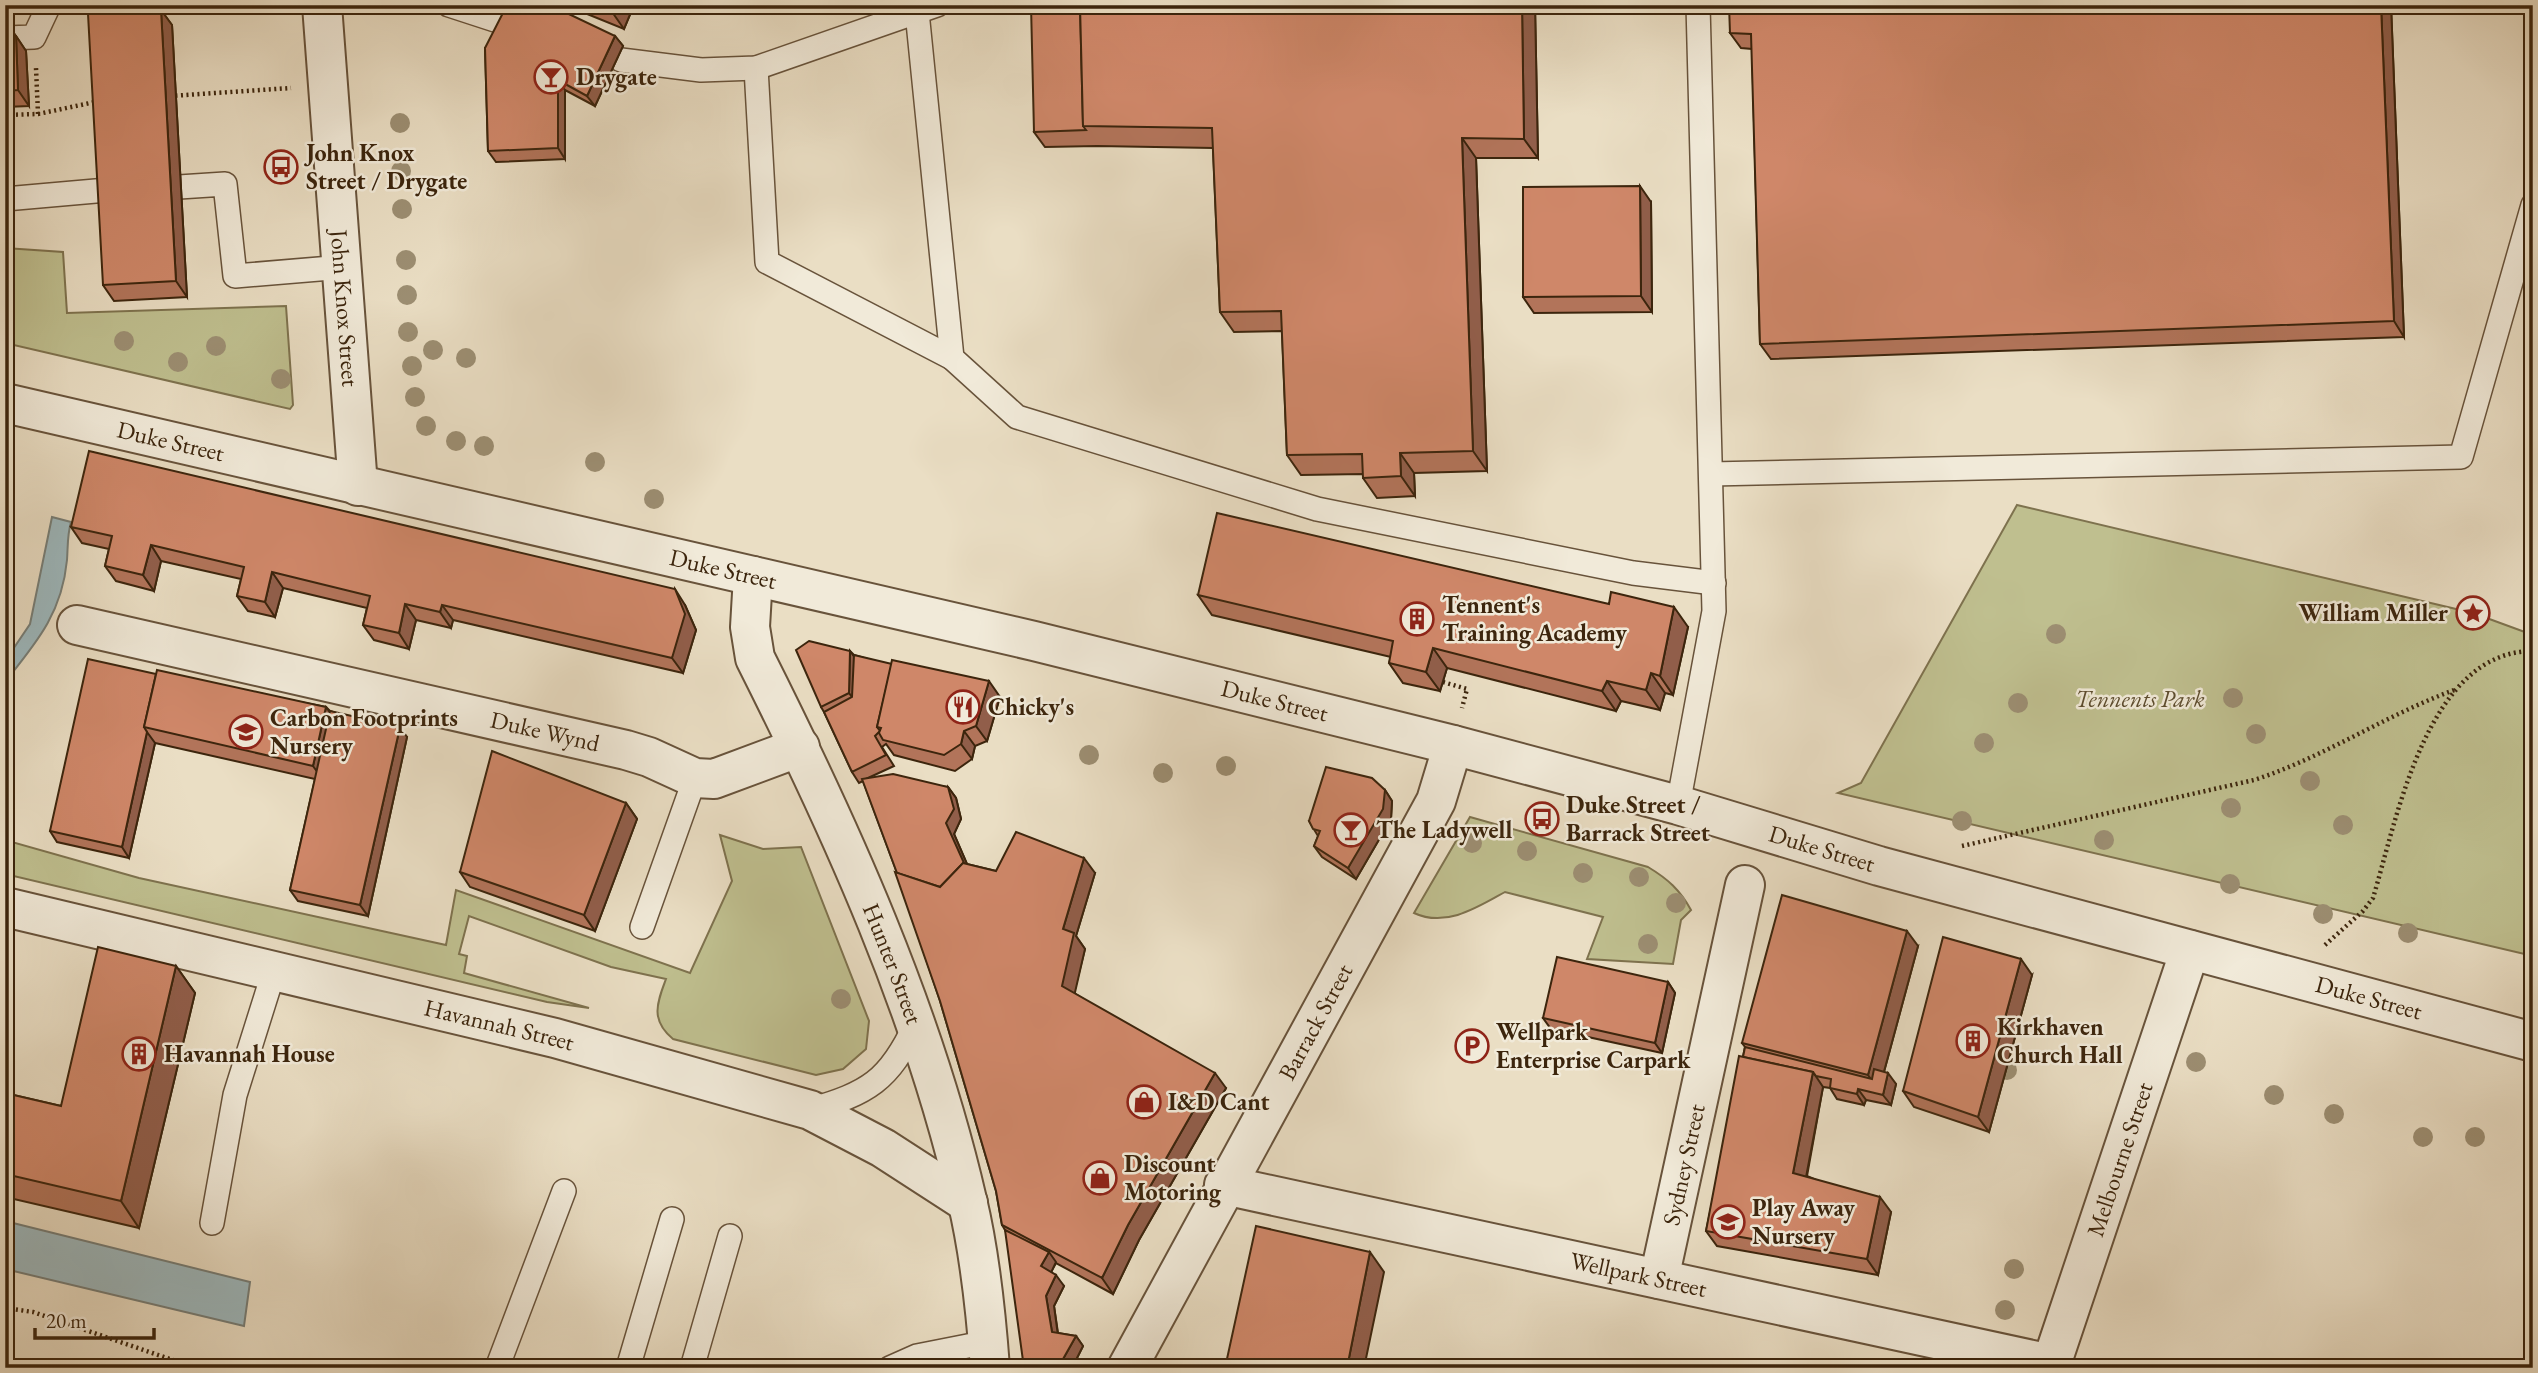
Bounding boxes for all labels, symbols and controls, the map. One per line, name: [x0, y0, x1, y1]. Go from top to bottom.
bar icon: Drygate: [532, 58, 570, 96]
place label: Drygate: [576, 61, 657, 93]
place label: John Knox Street / Drygate: [304, 137, 467, 197]
bus stop icon: John Knox Street / Drygate: [262, 148, 300, 186]
street label: John Knox Street: [324, 226, 367, 388]
street label: Duke Street: [114, 413, 228, 468]
street label: Duke Street: [667, 541, 780, 596]
place label: Tennent's Training Academy: [1442, 589, 1627, 649]
place icon: William Miller: [2454, 594, 2492, 632]
place label: William Miller: [2298, 597, 2448, 628]
building icon: Tennent's Training Academy: [1398, 600, 1436, 638]
street label: Duke Street: [1218, 672, 1332, 729]
park label: Tennents Park: [2075, 683, 2205, 714]
restaurant icon: Chicky's: [944, 688, 982, 726]
place label: Chicky's: [988, 691, 1074, 723]
place label: Carbon Footprints Nursery: [270, 702, 458, 762]
street label: Duke Wynd: [487, 704, 604, 759]
school or university icon: Carbon Footprints Nursery: [227, 713, 265, 751]
place label: Duke Street / Barrack Street: [1566, 789, 1710, 848]
bus stop icon: Duke Street / Barrack Street: [1523, 800, 1561, 838]
bar icon: The Ladywell: [1332, 811, 1370, 849]
place label: The Ladywell: [1376, 814, 1512, 846]
street label: Duke Street: [1765, 817, 1879, 879]
street label: Hunter Street: [856, 898, 931, 1029]
street label: Barrack Street: [1271, 958, 1360, 1085]
street label: Duke Street: [2312, 968, 2426, 1027]
street label: Havannah Street: [421, 991, 578, 1058]
place label: Kirkhaven Church Hall: [1997, 1011, 2123, 1070]
place label: Wellpark Enterprise Carpark: [1496, 1016, 1691, 1075]
building icon: Kirkhaven Church Hall: [1954, 1022, 1992, 1060]
parking icon: Wellpark Enterprise Carpark: [1453, 1027, 1491, 1065]
building icon: Havannah House: [120, 1035, 158, 1073]
place label: Havannah House: [164, 1038, 335, 1069]
street label: Melbourne Street: [2079, 1078, 2160, 1240]
shop icon: I&D Cant: [1125, 1083, 1163, 1121]
place label: I&D Cant: [1168, 1086, 1269, 1117]
street label: Sydney Street: [1655, 1101, 1712, 1228]
place label: Discount Motoring: [1124, 1148, 1222, 1208]
shop icon: Discount Motoring: [1081, 1159, 1119, 1197]
place label: Play Away Nursery: [1752, 1192, 1855, 1252]
school or university icon: Play Away Nursery: [1709, 1203, 1747, 1241]
street label: Wellpark Street: [1567, 1244, 1710, 1304]
scale bar: [35, 1296, 154, 1340]
text: 20 m: [46, 1307, 87, 1334]

